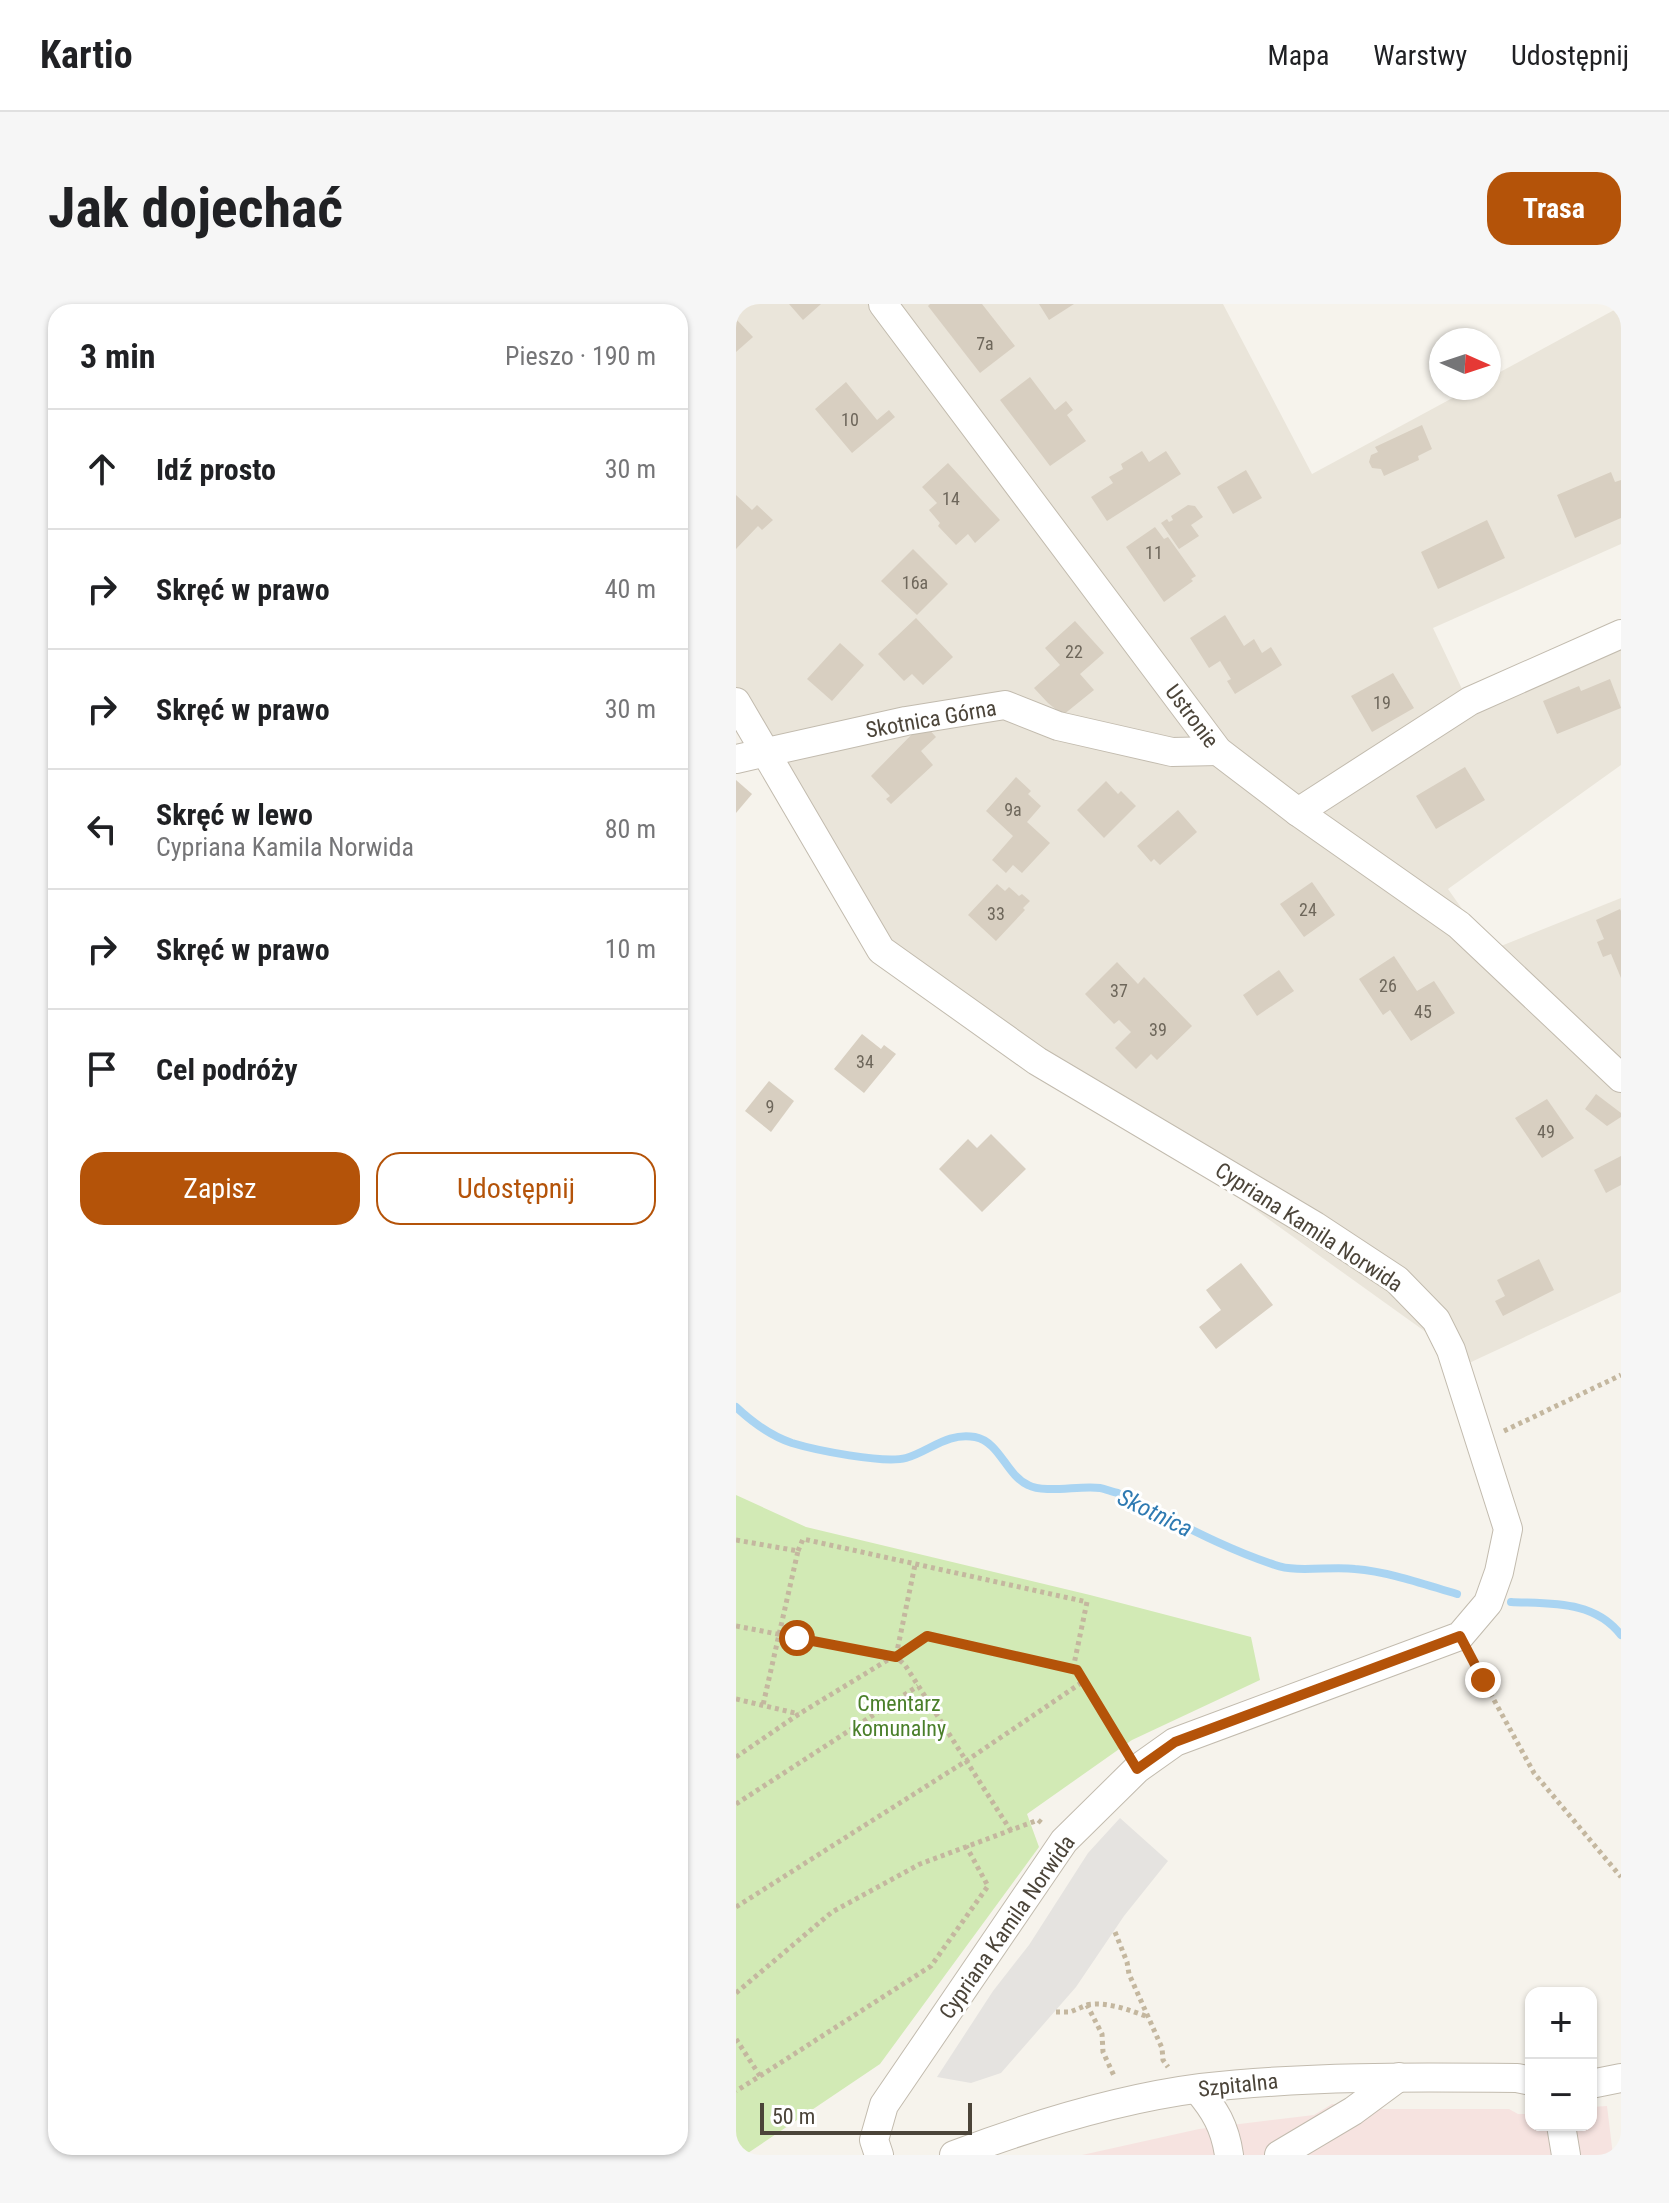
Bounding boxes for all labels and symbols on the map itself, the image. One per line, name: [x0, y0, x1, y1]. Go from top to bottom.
north arrow: [1429, 328, 1501, 400]
house number: 7a: [976, 333, 994, 354]
house number: 10: [841, 409, 859, 430]
house number: 14: [942, 488, 960, 509]
house number: 11: [1145, 542, 1163, 563]
house number: 16a: [902, 572, 928, 593]
house number: 22: [1065, 641, 1083, 662]
street label: Ustronie: [1160, 680, 1224, 752]
house number: 19: [1373, 692, 1391, 713]
street label: Skotnica Górna: [864, 695, 998, 743]
house number: 9a: [1004, 799, 1022, 820]
house number: 24: [1299, 899, 1317, 920]
house number: 33: [987, 903, 1005, 924]
house number: 26: [1379, 975, 1397, 996]
house number: 37: [1110, 980, 1128, 1001]
house number: 45: [1414, 1001, 1432, 1022]
house number: 39: [1149, 1019, 1167, 1040]
house number: 34: [856, 1051, 874, 1072]
house number: 9: [766, 1096, 774, 1117]
house number: 49: [1537, 1121, 1555, 1142]
street label: Cypriana Kamila Norwida: [1211, 1157, 1407, 1297]
water label: Skotnica: [1113, 1483, 1197, 1543]
route start: [779, 1620, 815, 1656]
route end: [1465, 1662, 1501, 1698]
park label: Cmentarz komunalny: [852, 1691, 946, 1741]
street label: Cypriana Kamila Norwida: [934, 1830, 1080, 2024]
street label: Szpitalna: [1197, 2068, 1279, 2102]
scale bar: [760, 2099, 972, 2135]

